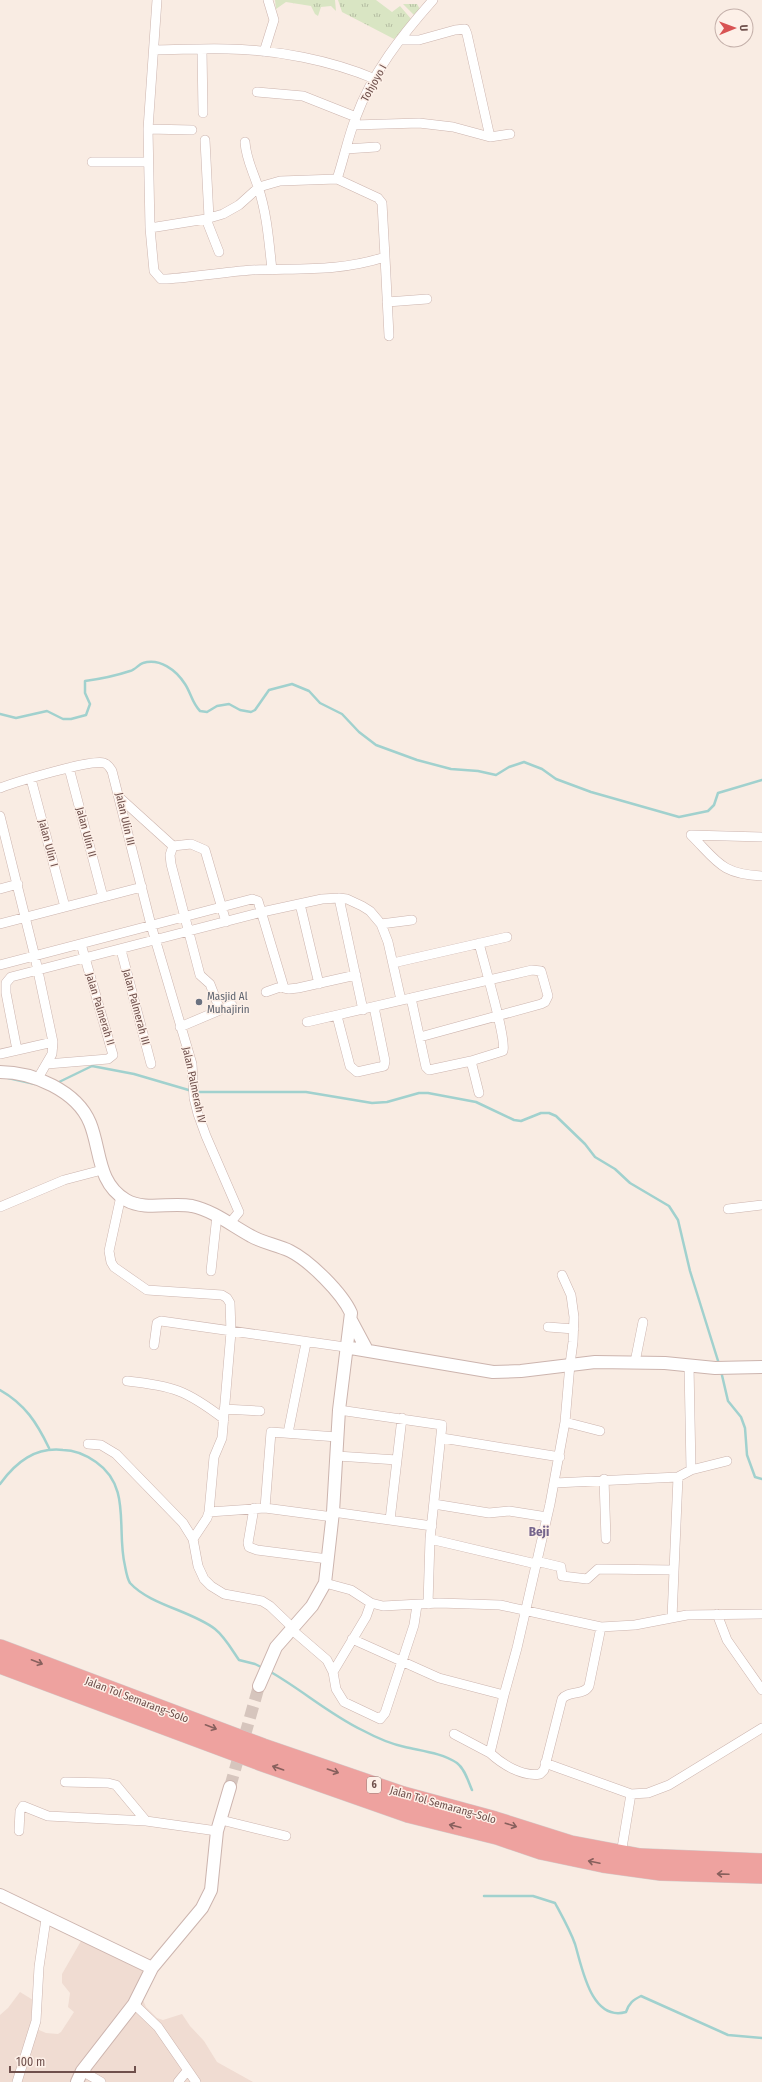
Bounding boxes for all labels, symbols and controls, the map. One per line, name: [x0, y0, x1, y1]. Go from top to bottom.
north arrow: [714, 8, 754, 48]
text: U: [737, 24, 750, 31]
street label: Tohjoyo I: [358, 62, 390, 104]
street label: Jalan Ulin III: [113, 791, 137, 847]
street label: Jalan Ulin II: [73, 806, 99, 858]
street label: Jalan Ulin I: [35, 818, 61, 868]
street label: Jalan Palmerah III: [120, 968, 152, 1046]
street label: Jalan Palmerah II: [83, 971, 117, 1047]
place label: Masjid Al Muhajirin: [207, 990, 250, 1016]
marker: Masjid Al Muhajirin: [194, 997, 204, 1007]
street label: Jalan Palmerah IV: [180, 1046, 209, 1125]
district label: Beji: [529, 1524, 549, 1539]
one-way arrow: [30, 1659, 43, 1666]
street label: Jalan Tol Semarang–Solo: [83, 1674, 191, 1726]
one-way arrow: [204, 1724, 216, 1732]
one-way arrow: [272, 1764, 284, 1772]
one-way arrow: [326, 1768, 339, 1775]
road number: 6: [367, 1777, 381, 1793]
street label: Jalan Tol Semarang–Solo: [388, 1784, 498, 1826]
one-way arrow: [449, 1821, 462, 1829]
one-way arrow: [504, 1822, 517, 1829]
one-way arrow: [588, 1858, 601, 1866]
one-way arrow: [717, 1870, 730, 1878]
scale bar: [10, 2048, 135, 2074]
text: 100 m: [16, 2055, 45, 2069]

